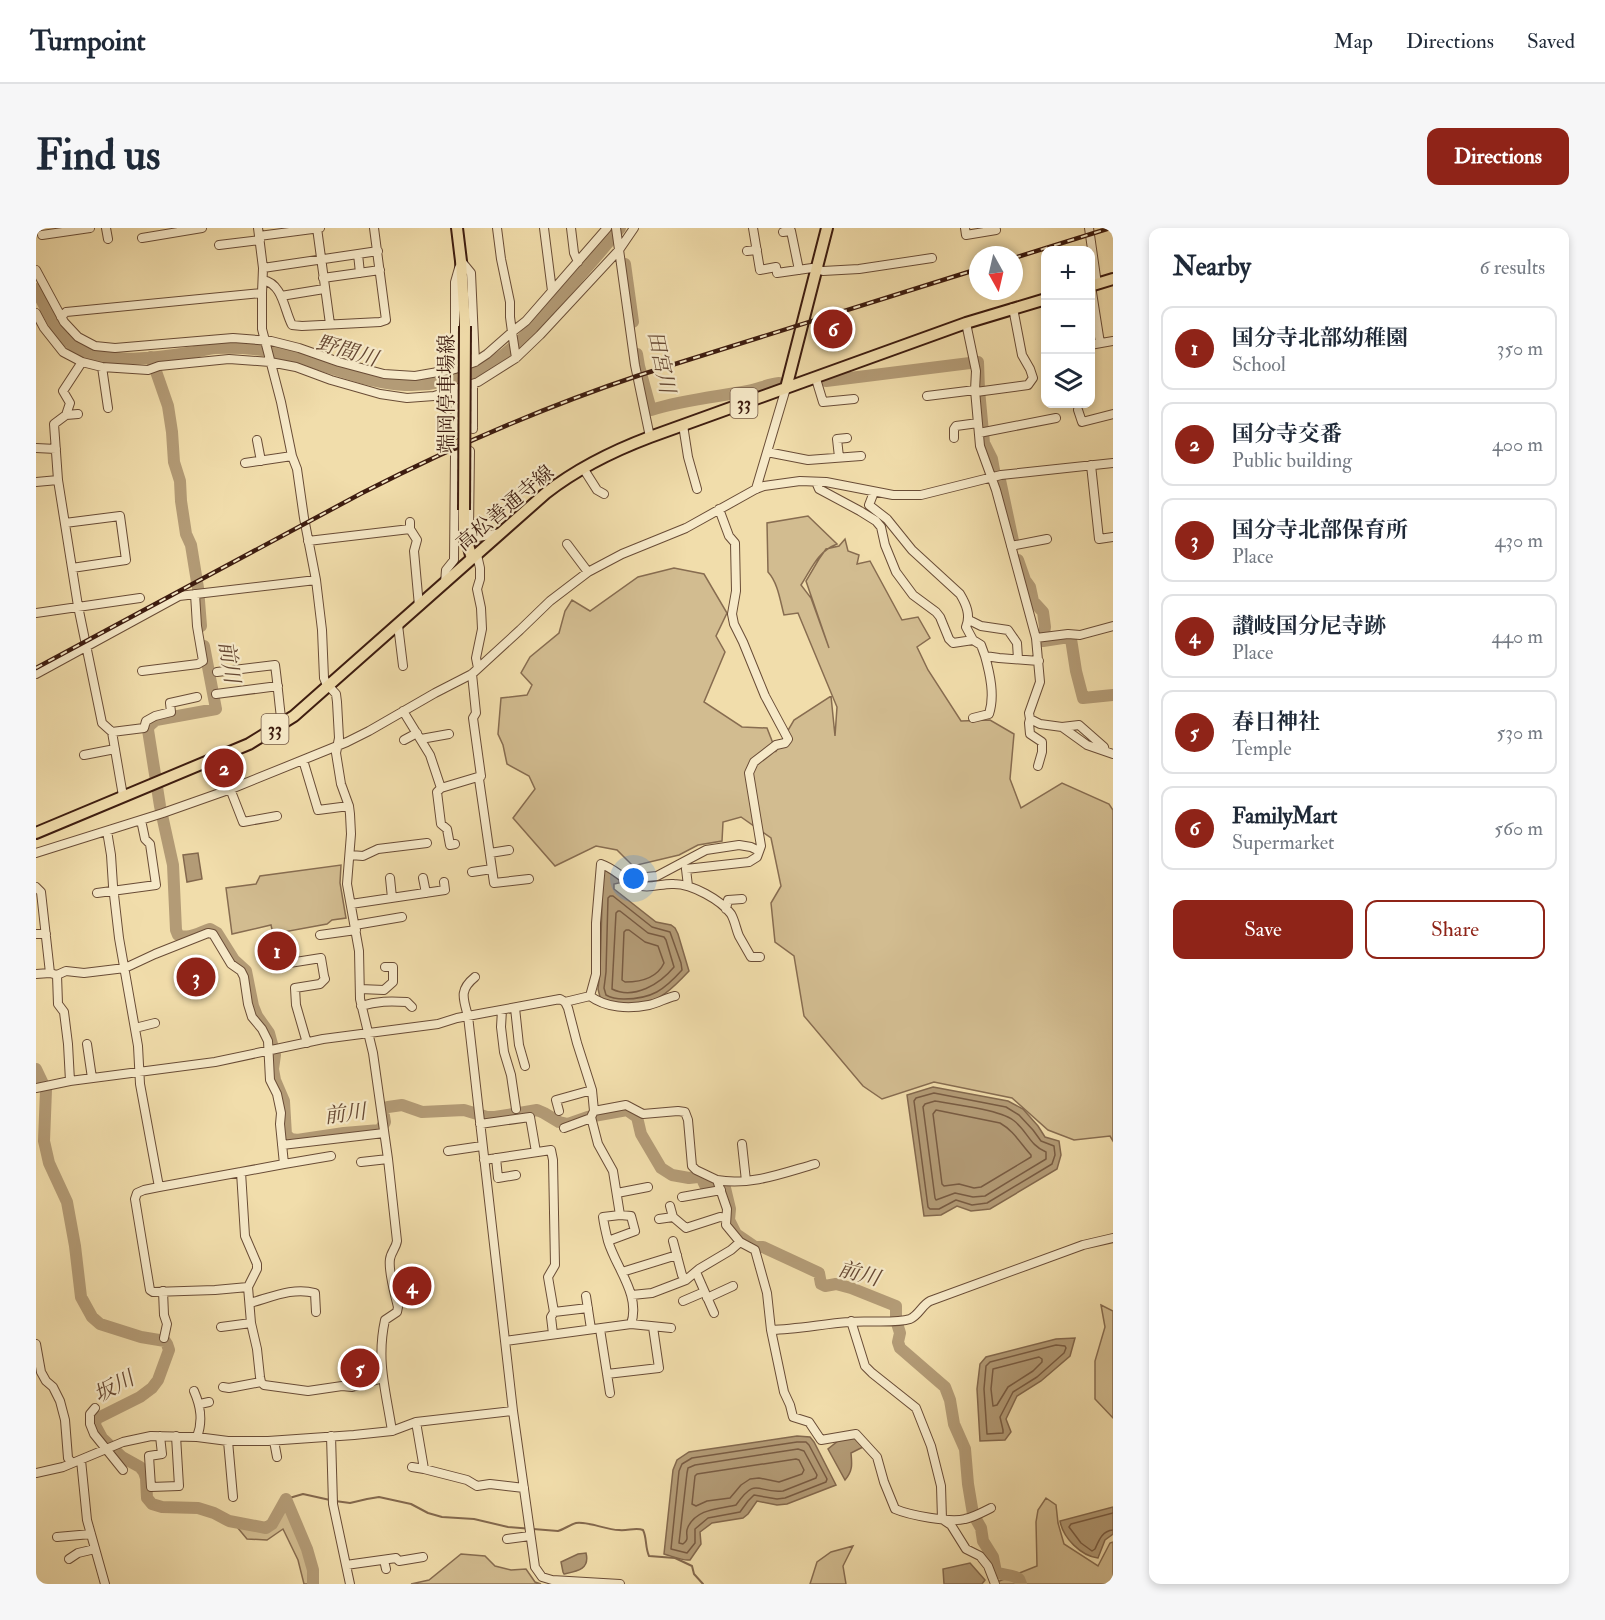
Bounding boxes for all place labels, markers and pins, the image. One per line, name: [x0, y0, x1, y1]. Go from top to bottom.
pin: 6: [814, 306, 852, 352]
pin: 2: [204, 746, 243, 790]
pin: 1: [258, 928, 296, 974]
pin: 3: [176, 954, 216, 999]
pin: 4: [392, 1264, 431, 1308]
pin: 5: [340, 1346, 380, 1390]

